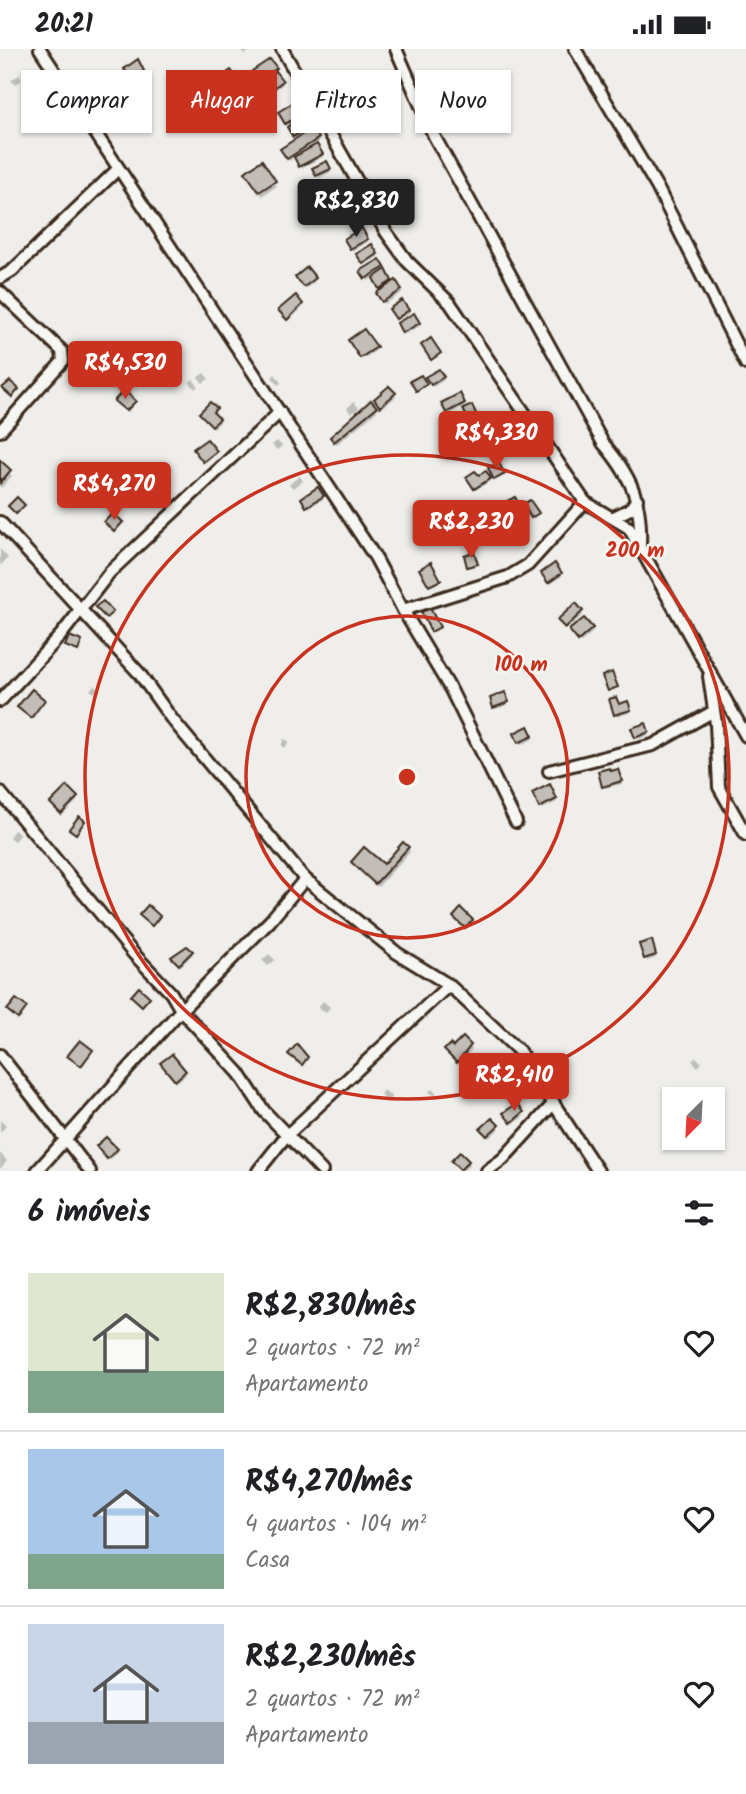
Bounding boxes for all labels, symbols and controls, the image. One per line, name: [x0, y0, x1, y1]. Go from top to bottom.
text: 20:21: [35, 4, 93, 46]
chip: Comprar: [21, 70, 152, 133]
chip: Alugar: [166, 70, 277, 133]
chip: Filtros: [291, 70, 401, 133]
chip: Novo: [415, 70, 511, 133]
pin: R$2,830: [291, 179, 421, 239]
text: R$2,830: [314, 184, 398, 220]
pin: R$4,530: [60, 341, 190, 401]
text: R$4,530: [84, 346, 166, 382]
pin: R$4,330: [431, 411, 561, 471]
text: R$4,330: [455, 416, 537, 452]
pin: R$4,270: [49, 463, 179, 522]
text: R$4,270: [73, 467, 155, 503]
pin: R$2,230: [406, 501, 536, 560]
text: R$2,230: [429, 505, 513, 541]
text: 200 m: [605, 535, 665, 568]
text: 100 m: [494, 649, 548, 682]
centre of rings: [395, 765, 419, 789]
pin: R$2,410: [449, 1053, 579, 1113]
text: R$2,410: [475, 1058, 553, 1094]
north arrow: [662, 1087, 724, 1150]
map controls: [662, 1087, 725, 1150]
text: 6 imóveis: [28, 1189, 151, 1237]
icon: filters: [680, 1194, 718, 1232]
text: R$2,830/mês: [245, 1283, 416, 1331]
icon: home: [84, 1301, 168, 1385]
icon: heart: [680, 1324, 718, 1362]
text: 2 quartos · 72 m²: [245, 1331, 420, 1367]
text: Apartamento: [245, 1367, 368, 1403]
text: R$4,270/mês: [245, 1459, 413, 1507]
icon: home: [84, 1477, 168, 1561]
icon: heart: [680, 1500, 718, 1538]
text: 4 quartos · 104 m²: [245, 1507, 426, 1543]
text: Casa: [245, 1543, 290, 1579]
text: R$2,230/mês: [245, 1634, 416, 1682]
icon: home: [84, 1652, 168, 1736]
icon: heart: [680, 1675, 718, 1713]
text: 2 quartos · 72 m²: [245, 1682, 420, 1718]
text: Apartamento: [245, 1718, 368, 1754]

